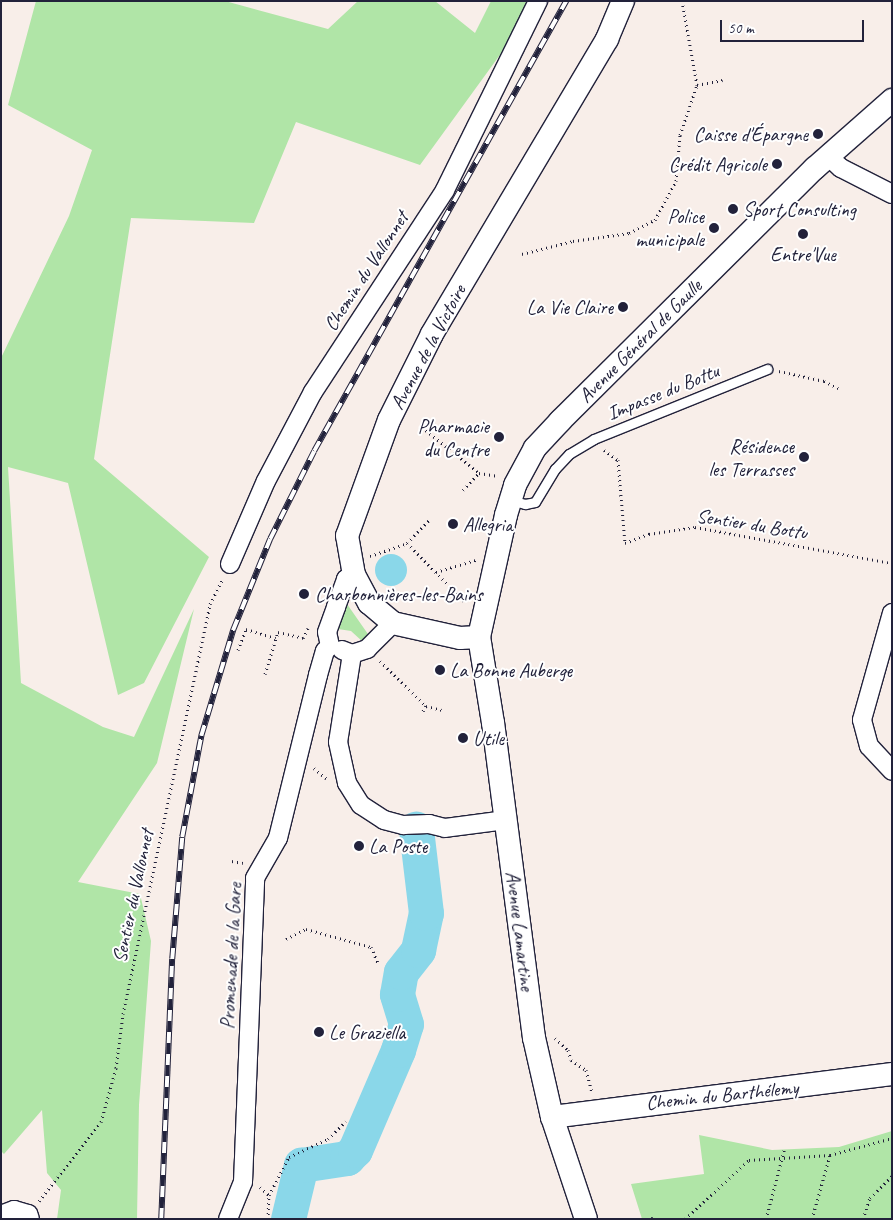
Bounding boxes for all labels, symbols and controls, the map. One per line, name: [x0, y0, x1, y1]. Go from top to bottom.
scale bar: [723, 10, 867, 42]
text: 50 m: [728, 19, 754, 38]
place label: Caisse d'Épargne: [694, 122, 808, 146]
marker: Caisse d'Épargne: [812, 128, 824, 140]
place label: Crédit Agricole: [668, 152, 767, 176]
marker: Crédit Agricole: [771, 158, 783, 170]
place label: Sport Consulting: [743, 197, 856, 221]
marker: Sport Consulting: [727, 203, 739, 215]
place label: Police municipale: [635, 205, 704, 252]
street label: Chemin du Vallonnet: [319, 207, 413, 335]
marker: Police municipale: [708, 222, 720, 234]
marker: Entre'Vue: [797, 228, 809, 240]
place label: Entre'Vue: [770, 242, 836, 266]
street label: Avenue Général de Gaulle: [573, 274, 707, 408]
street label: Avenue de la Victoire: [385, 280, 471, 414]
place label: La Vie Claire: [527, 295, 613, 319]
marker: La Vie Claire: [617, 301, 629, 313]
street label: Impasse du Bottu: [604, 359, 722, 425]
place label: Pharmacie du Centre: [418, 414, 489, 461]
marker: Pharmacie du Centre: [493, 431, 505, 443]
place label: Résidence les Terrasses: [709, 434, 794, 481]
marker: Résidence les Terrasses: [798, 451, 810, 463]
street label: Sentier du Bottu: [695, 503, 809, 545]
place label: Allegria: [463, 512, 513, 536]
marker: Allegria: [447, 518, 459, 530]
place label: Charbonnières-les-Bains: [315, 582, 483, 606]
marker: Charbonnières-les-Bains: [297, 587, 311, 601]
place label: La Bonne Auberge: [450, 658, 572, 682]
marker: La Bonne Auberge: [434, 664, 446, 676]
place label: Utile: [473, 726, 504, 750]
marker: Utile: [457, 732, 469, 744]
street label: Sentier du Vallonnet: [107, 827, 159, 965]
place label: La Poste: [369, 834, 427, 858]
marker: La Poste: [353, 840, 365, 852]
street label: Avenue Lamartine: [501, 870, 539, 992]
street label: Promenade de la Gare: [215, 882, 247, 1030]
place label: Le Graziella: [329, 1020, 406, 1044]
marker: Le Graziella: [313, 1026, 325, 1038]
street label: Chemin du Barthélemy: [645, 1075, 799, 1115]

